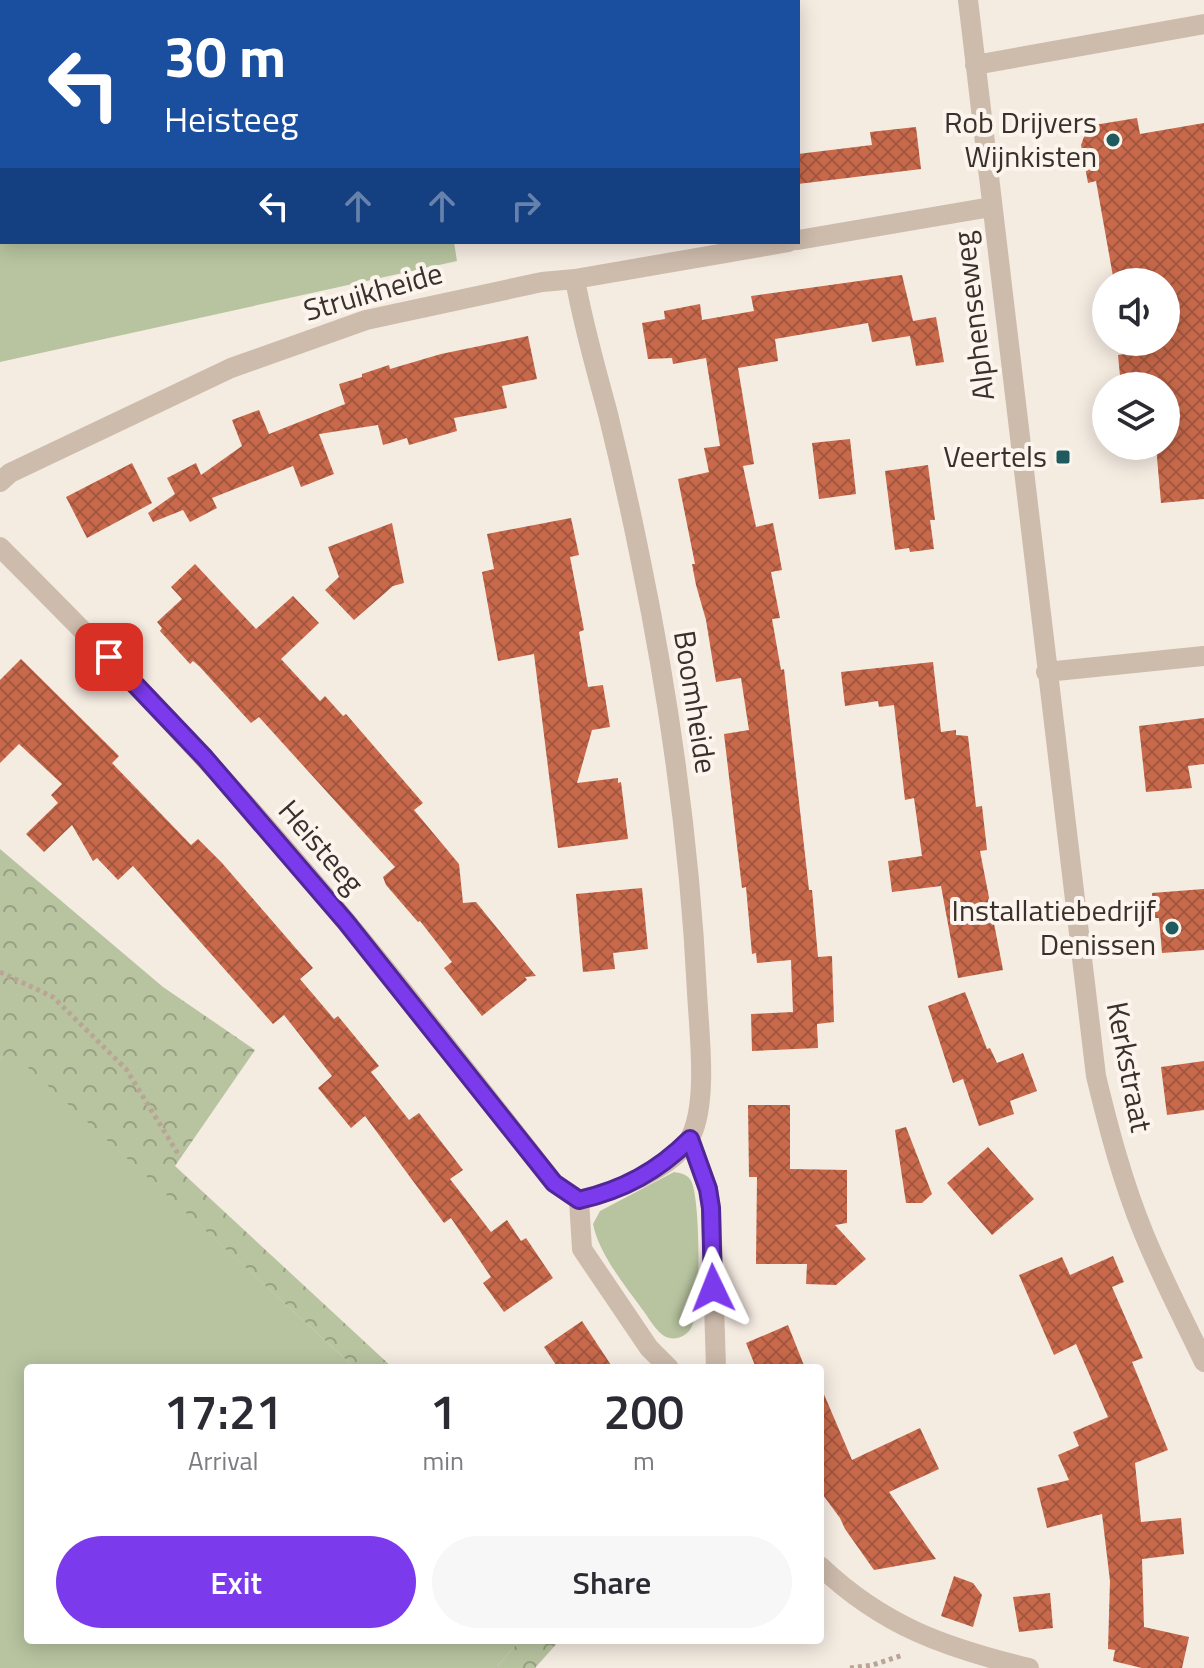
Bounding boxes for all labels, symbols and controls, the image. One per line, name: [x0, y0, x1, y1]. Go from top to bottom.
text: 30 m: [164, 14, 286, 99]
icon: left: [32, 32, 136, 136]
text: Heisteeg: [164, 91, 298, 146]
place label: Rob Drijvers Wijnkisten: [944, 99, 1097, 179]
marker: Rob Drijvers Wijnkisten: [1104, 131, 1122, 149]
icon: left: [252, 184, 296, 228]
icon: ahead: [336, 184, 380, 228]
icon: ahead: [420, 184, 464, 228]
icon: right: [504, 184, 548, 228]
street label: Alphenseweg: [940, 229, 1006, 403]
street label: Struikheide: [298, 249, 448, 333]
map controls: [1092, 268, 1180, 460]
button: sound: [1092, 268, 1180, 356]
button: layers: [1092, 372, 1180, 460]
place label: Veertels: [943, 433, 1047, 479]
marker: Veertels: [1054, 448, 1072, 466]
pin: [75, 623, 143, 691]
street label: Boomheide: [662, 627, 730, 777]
icon: arrive: [87, 635, 131, 679]
street label: Heisteeg: [268, 789, 376, 904]
place label: Installatiebedrijf Denissen: [952, 887, 1156, 967]
marker: Installatiebedrijf Denissen: [1163, 919, 1181, 937]
street label: Kerkstraat: [1095, 998, 1165, 1136]
position arrow: [671, 1246, 755, 1330]
text: 17:21: [164, 1375, 283, 1448]
text: 1: [430, 1375, 457, 1448]
text: 200: [604, 1375, 684, 1448]
text: Arrival: [188, 1441, 258, 1480]
text: min: [422, 1441, 464, 1480]
text: m: [633, 1441, 655, 1480]
button: Exit: [56, 1536, 416, 1628]
button: Share: [432, 1536, 792, 1628]

